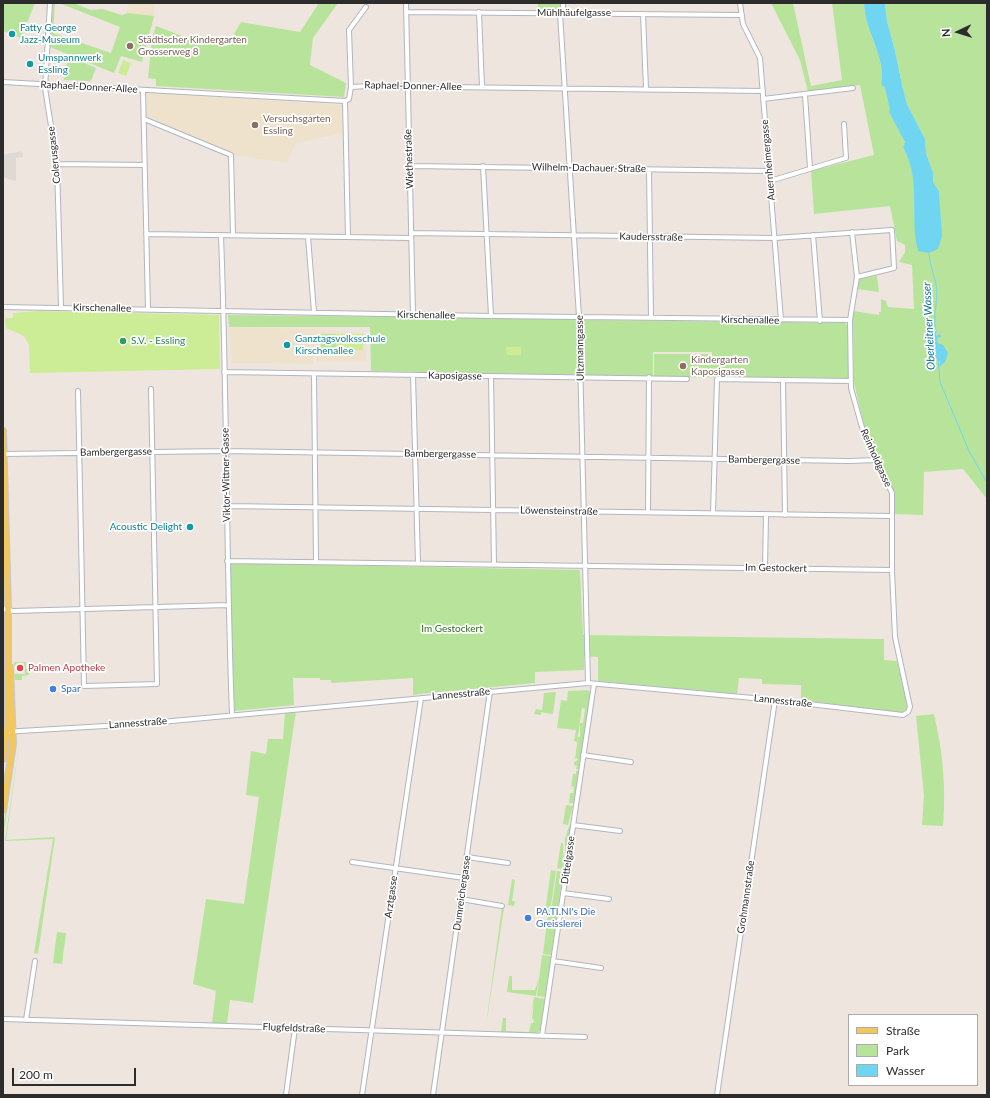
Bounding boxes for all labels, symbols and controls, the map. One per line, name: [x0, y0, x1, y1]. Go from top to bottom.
street label: Mühlhäufelgasse: [537, 7, 611, 19]
north arrow: [938, 12, 978, 52]
place label: Fatty George Jazz-Museum: [20, 22, 80, 46]
text: N: [939, 28, 952, 38]
marker: Fatty George Jazz-Museum: [7, 29, 17, 39]
place label: Städtischer Kindergarten Grosserweg 8: [138, 34, 247, 58]
marker: Städtischer Kindergarten Grosserweg 8: [125, 41, 135, 51]
place label: Umspannwerk Essling: [38, 52, 101, 76]
marker: Umspannwerk Essling: [25, 59, 35, 69]
street label: Raphael-Donner-Allee: [40, 78, 138, 96]
street label: Raphael-Donner-Allee: [364, 79, 462, 93]
place label: Versuchsgarten Essling: [263, 113, 331, 136]
street label: Auernheimergasse: [758, 119, 778, 201]
marker: Versuchsgarten Essling: [250, 120, 260, 130]
street label: Colerusgasse: [45, 126, 63, 184]
street label: Wiethestraße: [402, 129, 416, 189]
street label: Wilhelm-Dachauer-Straße: [532, 161, 646, 175]
street label: Kaudersstraße: [619, 230, 683, 244]
water label: Oberleitner Wasser: [920, 282, 938, 370]
street label: Kirschenallee: [73, 301, 131, 315]
street label: Kirschenallee: [397, 308, 455, 322]
street label: Kirschenallee: [721, 313, 779, 327]
street label: Ultzmanngasse: [573, 315, 587, 381]
place label: Ganztagsvolksschule Kirschenallee: [295, 333, 386, 356]
place label: S.V. - Essling: [131, 335, 185, 347]
marker: S.V. - Essling: [118, 336, 128, 346]
marker: Ganztagsvolksschule Kirschenallee: [282, 340, 292, 350]
place label: Kindergarten Kaposigasse: [691, 354, 748, 378]
marker: Kindergarten Kaposigasse: [678, 361, 688, 371]
street label: Kaposigasse: [428, 370, 482, 382]
street label: Reinholdgasse: [858, 427, 894, 489]
street label: Viktor-Wittner-Gasse: [219, 428, 233, 522]
street label: Bambergergasse: [80, 445, 152, 459]
street label: Bambergergasse: [404, 447, 476, 461]
street label: Bambergergasse: [728, 453, 800, 467]
street label: Löwensteinstraße: [520, 504, 598, 518]
place label: Acoustic Delight: [110, 521, 182, 533]
marker: Acoustic Delight: [185, 522, 195, 532]
street label: Im Gestockert: [745, 561, 807, 575]
park label: Im Gestockert: [421, 623, 483, 635]
place label: Palmen Apotheke: [28, 662, 105, 674]
marker: Palmen Apotheke: [15, 663, 25, 673]
place label: Spar: [61, 683, 81, 695]
marker: Spar: [48, 684, 58, 694]
street label: Lannesstraße: [431, 685, 491, 703]
street label: Lannesstraße: [753, 692, 813, 710]
street label: Lannesstraße: [108, 715, 168, 731]
street label: Dittelgasse: [559, 835, 577, 885]
street label: Dumreichergasse: [451, 855, 473, 931]
street label: Grohmannstraße: [735, 860, 757, 934]
street label: Arztgasse: [382, 875, 400, 919]
place label: PA.TI.NI's Die Greisslerei: [536, 906, 595, 930]
marker: PA.TI.NI's Die Greisslerei: [523, 913, 533, 923]
legend: [848, 1014, 978, 1086]
street label: Flugfeldstraße: [262, 1021, 326, 1035]
text: Straße: [886, 1023, 920, 1038]
text: Park: [886, 1043, 909, 1058]
scale bar: [14, 1060, 138, 1086]
text: Wasser: [886, 1063, 925, 1078]
text: 200 m: [19, 1067, 53, 1082]

